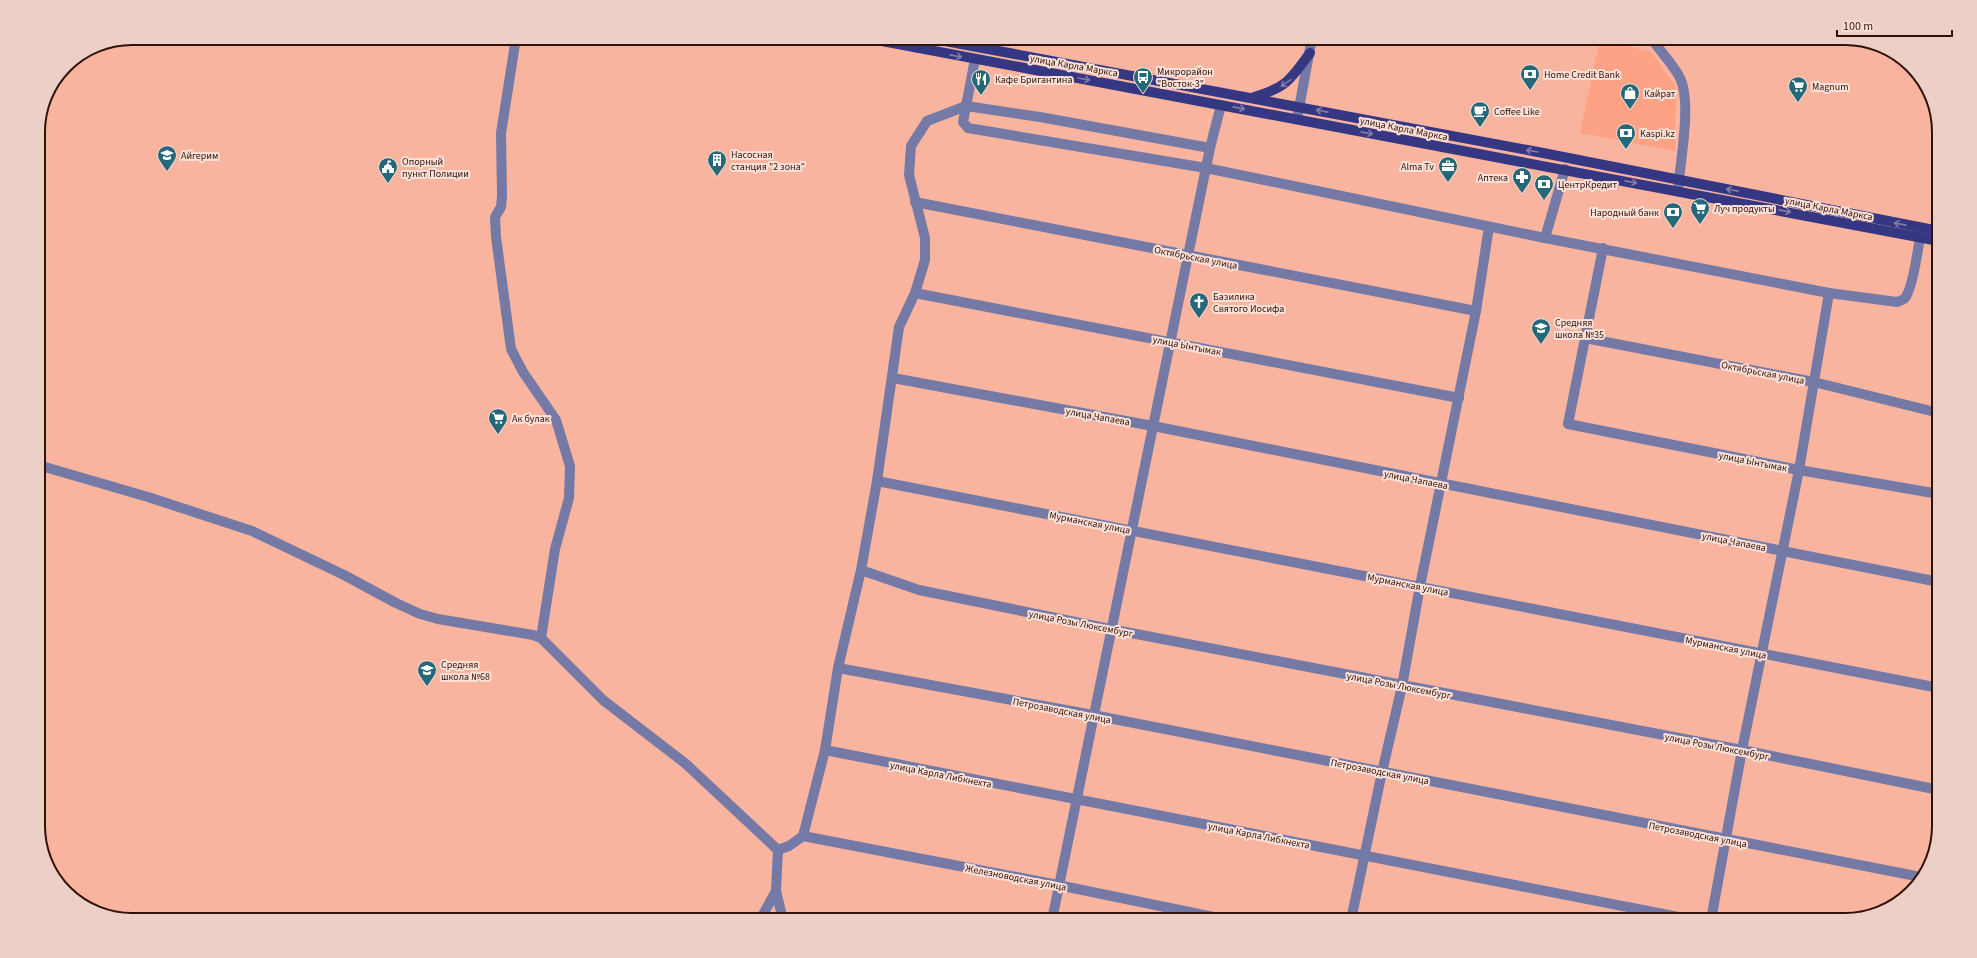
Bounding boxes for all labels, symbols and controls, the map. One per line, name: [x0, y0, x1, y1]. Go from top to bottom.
scale bar: [1837, 12, 1952, 38]
text: 100 m: [1843, 18, 1873, 35]
street label: улица Карла Маркса: [1029, 51, 1119, 81]
one-way arrow: [949, 52, 962, 60]
bank icon: Home Credit Bank: [1519, 63, 1541, 91]
place label: Микрорайон "Восток-3": [1157, 65, 1213, 91]
bus stop icon: Микрорайон "Восток-3": [1132, 66, 1154, 94]
restaurant icon: Кафе Бригантина: [970, 68, 992, 96]
place label: Home Credit Bank: [1544, 68, 1620, 82]
place label: Кафе Бригантина: [995, 73, 1072, 87]
supermarket icon: Magnum: [1787, 75, 1809, 103]
one-way arrow: [1077, 76, 1090, 84]
one-way arrow: [1281, 79, 1292, 87]
place label: Magnum: [1812, 80, 1849, 94]
shop icon: Кайрат: [1619, 82, 1641, 110]
place label: Кайрат: [1644, 87, 1676, 101]
cafe icon: Coffee Like: [1469, 100, 1491, 128]
one-way arrow: [1232, 105, 1245, 113]
place label: Coffee Like: [1494, 105, 1540, 119]
one-way arrow: [1316, 107, 1329, 115]
street label: улица Карла Маркса: [1359, 114, 1449, 144]
bank icon: Kaspi.kz: [1615, 122, 1637, 150]
place label: Kaspi.kz: [1640, 127, 1675, 141]
one-way arrow: [1360, 129, 1373, 137]
school or university icon: Айгерим: [156, 144, 178, 172]
one-way arrow: [1526, 147, 1539, 155]
place label: Насосная станция "2 зона": [731, 148, 805, 174]
place label: Айгерим: [181, 149, 218, 163]
building icon: Насосная станция "2 зона": [706, 149, 728, 177]
place label: Опорный пункт Полиции: [402, 155, 469, 181]
office icon: Alma Tv: [1437, 155, 1459, 183]
public building icon: Опорный пункт Полиции: [377, 156, 399, 184]
place label: Alma Tv: [1401, 160, 1434, 174]
pharmacy icon: Аптека: [1511, 166, 1533, 194]
place label: Аптека: [1478, 171, 1508, 185]
bank icon: ЦентрКредит: [1533, 173, 1555, 201]
place label: ЦентрКредит: [1558, 178, 1618, 192]
one-way arrow: [1624, 178, 1637, 186]
one-way arrow: [1726, 186, 1739, 194]
street label: улица Карла Маркса: [1784, 194, 1874, 224]
supermarket icon: Луч продукты: [1689, 197, 1711, 225]
bank icon: Народный банк: [1662, 201, 1684, 229]
place label: Луч продукты: [1714, 202, 1775, 216]
place label: Народный банк: [1590, 206, 1659, 220]
one-way arrow: [1778, 208, 1791, 216]
one-way arrow: [1894, 219, 1907, 227]
street label: Октябрьская улица: [1153, 243, 1239, 273]
place label: Базилика Святого Иосифа: [1213, 290, 1284, 316]
church icon: Базилика Святого Иосифа: [1188, 291, 1210, 319]
place label: Средняя школа №35: [1555, 316, 1604, 342]
school or university icon: Средняя школа №35: [1530, 317, 1552, 345]
street label: улица Ынтымак: [1151, 332, 1222, 359]
street label: Октябрьская улица: [1720, 358, 1806, 388]
street label: улица Чапаева: [1065, 404, 1131, 430]
supermarket icon: Ак булак: [487, 407, 509, 435]
place label: Ак булак: [512, 412, 550, 426]
street label: улица Ынтымак: [1717, 448, 1788, 475]
street label: улица Чапаева: [1383, 467, 1449, 493]
street label: Мурманская улица: [1048, 508, 1132, 538]
street label: улица Чапаева: [1701, 529, 1767, 555]
street label: Мурманская улица: [1366, 570, 1450, 600]
street label: улица Розы Люксембург: [1027, 607, 1134, 641]
street label: Мурманская улица: [1684, 633, 1768, 663]
place label: Средняя школа №68: [441, 658, 490, 684]
school or university icon: Средняя школа №68: [416, 659, 438, 687]
street label: улица Розы Люксембург: [1345, 669, 1452, 703]
street label: Петрозаводская улица: [1011, 695, 1112, 727]
street label: улица Розы Люксембург: [1663, 730, 1770, 764]
street label: Петрозаводская улица: [1329, 756, 1430, 788]
street label: улица Карла Либкнехта: [889, 758, 993, 792]
street label: улица Карла Либкнехта: [1207, 819, 1311, 853]
street label: Петрозаводская улица: [1647, 819, 1748, 851]
street label: Железноводская улица: [964, 861, 1068, 895]

